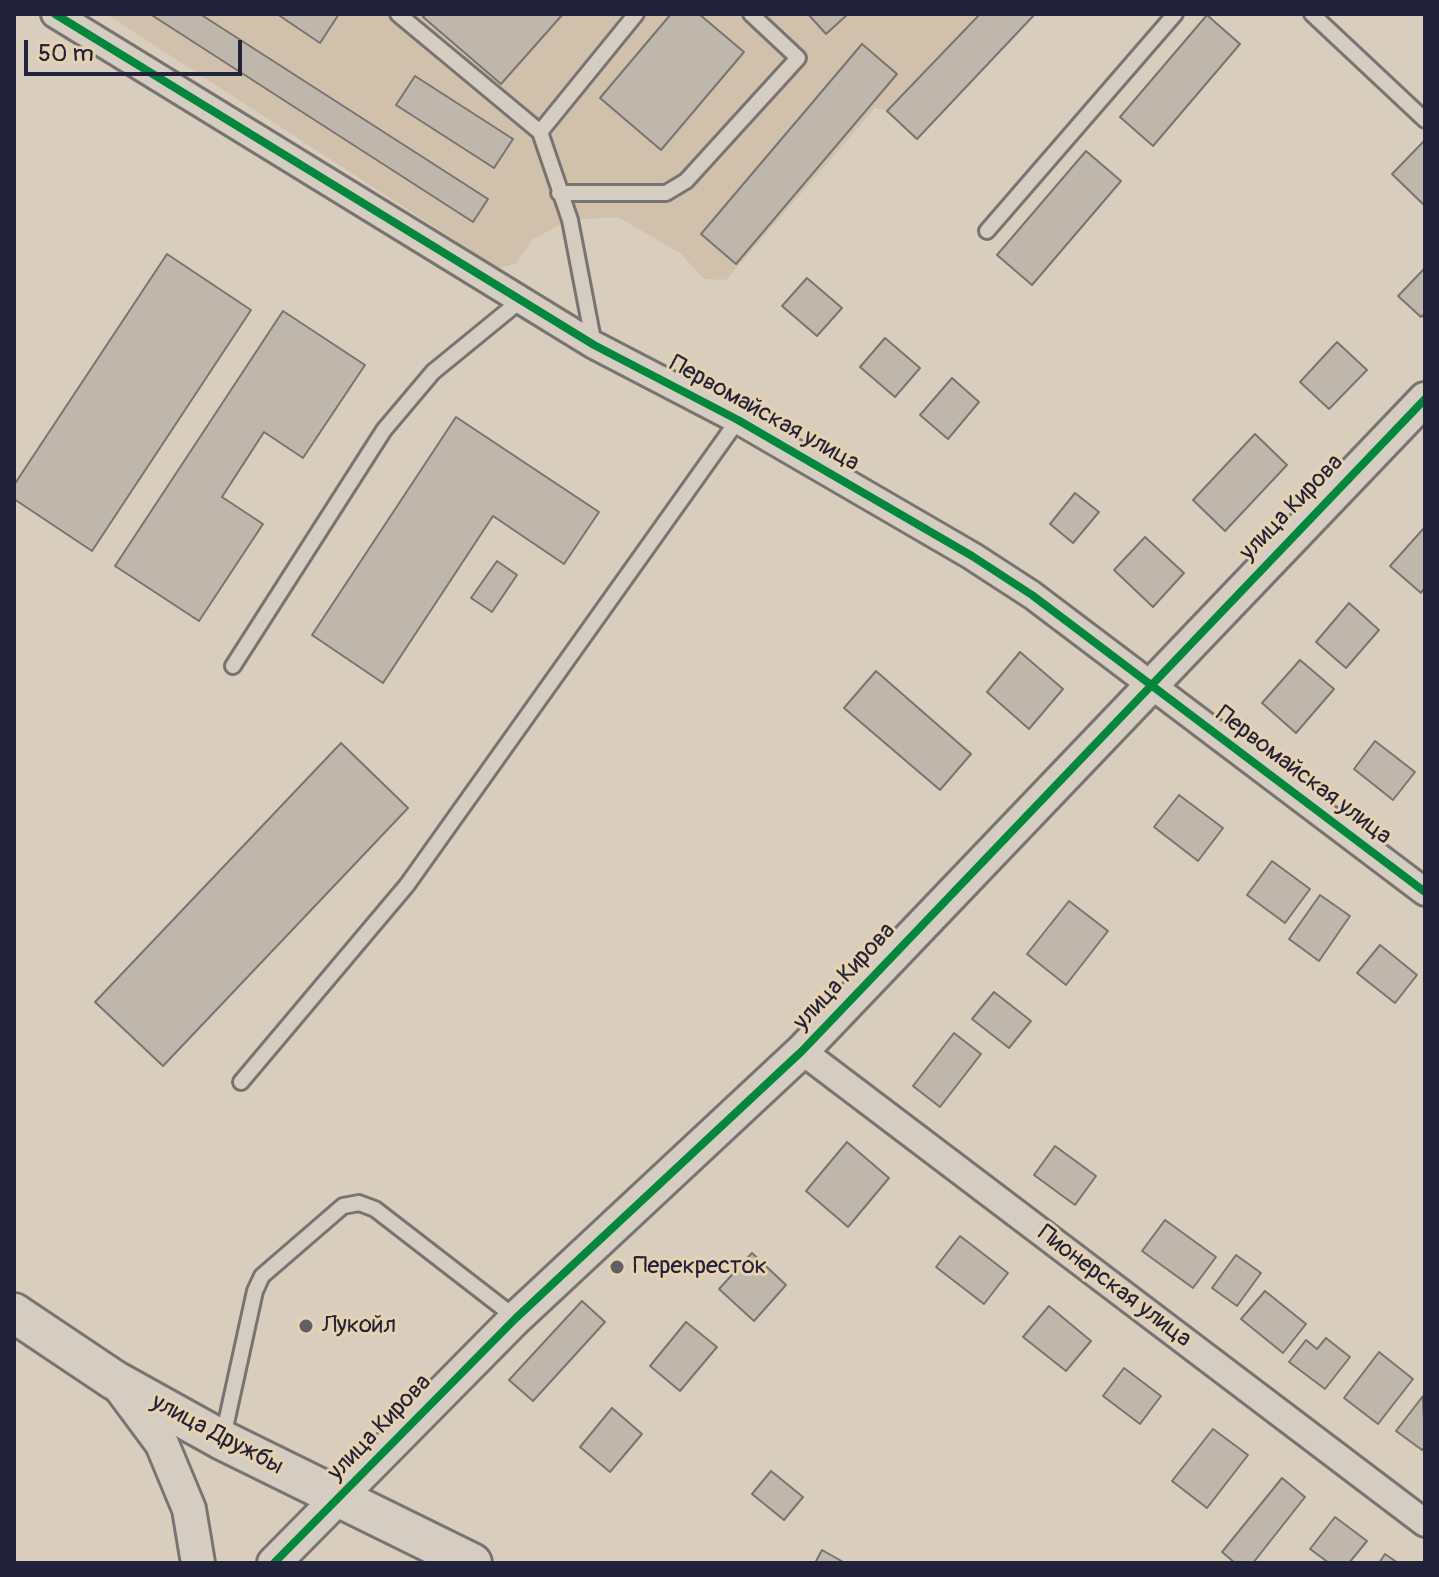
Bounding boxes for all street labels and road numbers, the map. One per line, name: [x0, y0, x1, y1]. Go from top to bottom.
street label: Первомайская улица: [664, 350, 864, 478]
street label: улица Кирова: [1234, 449, 1350, 567]
street label: Первомайская улица: [1209, 700, 1397, 852]
street label: улица Кирова: [788, 917, 902, 1037]
street label: Пионерская улица: [1031, 1220, 1197, 1354]
street label: улица Кирова: [322, 1369, 438, 1487]
street label: улица Дружбы: [146, 1388, 288, 1482]

